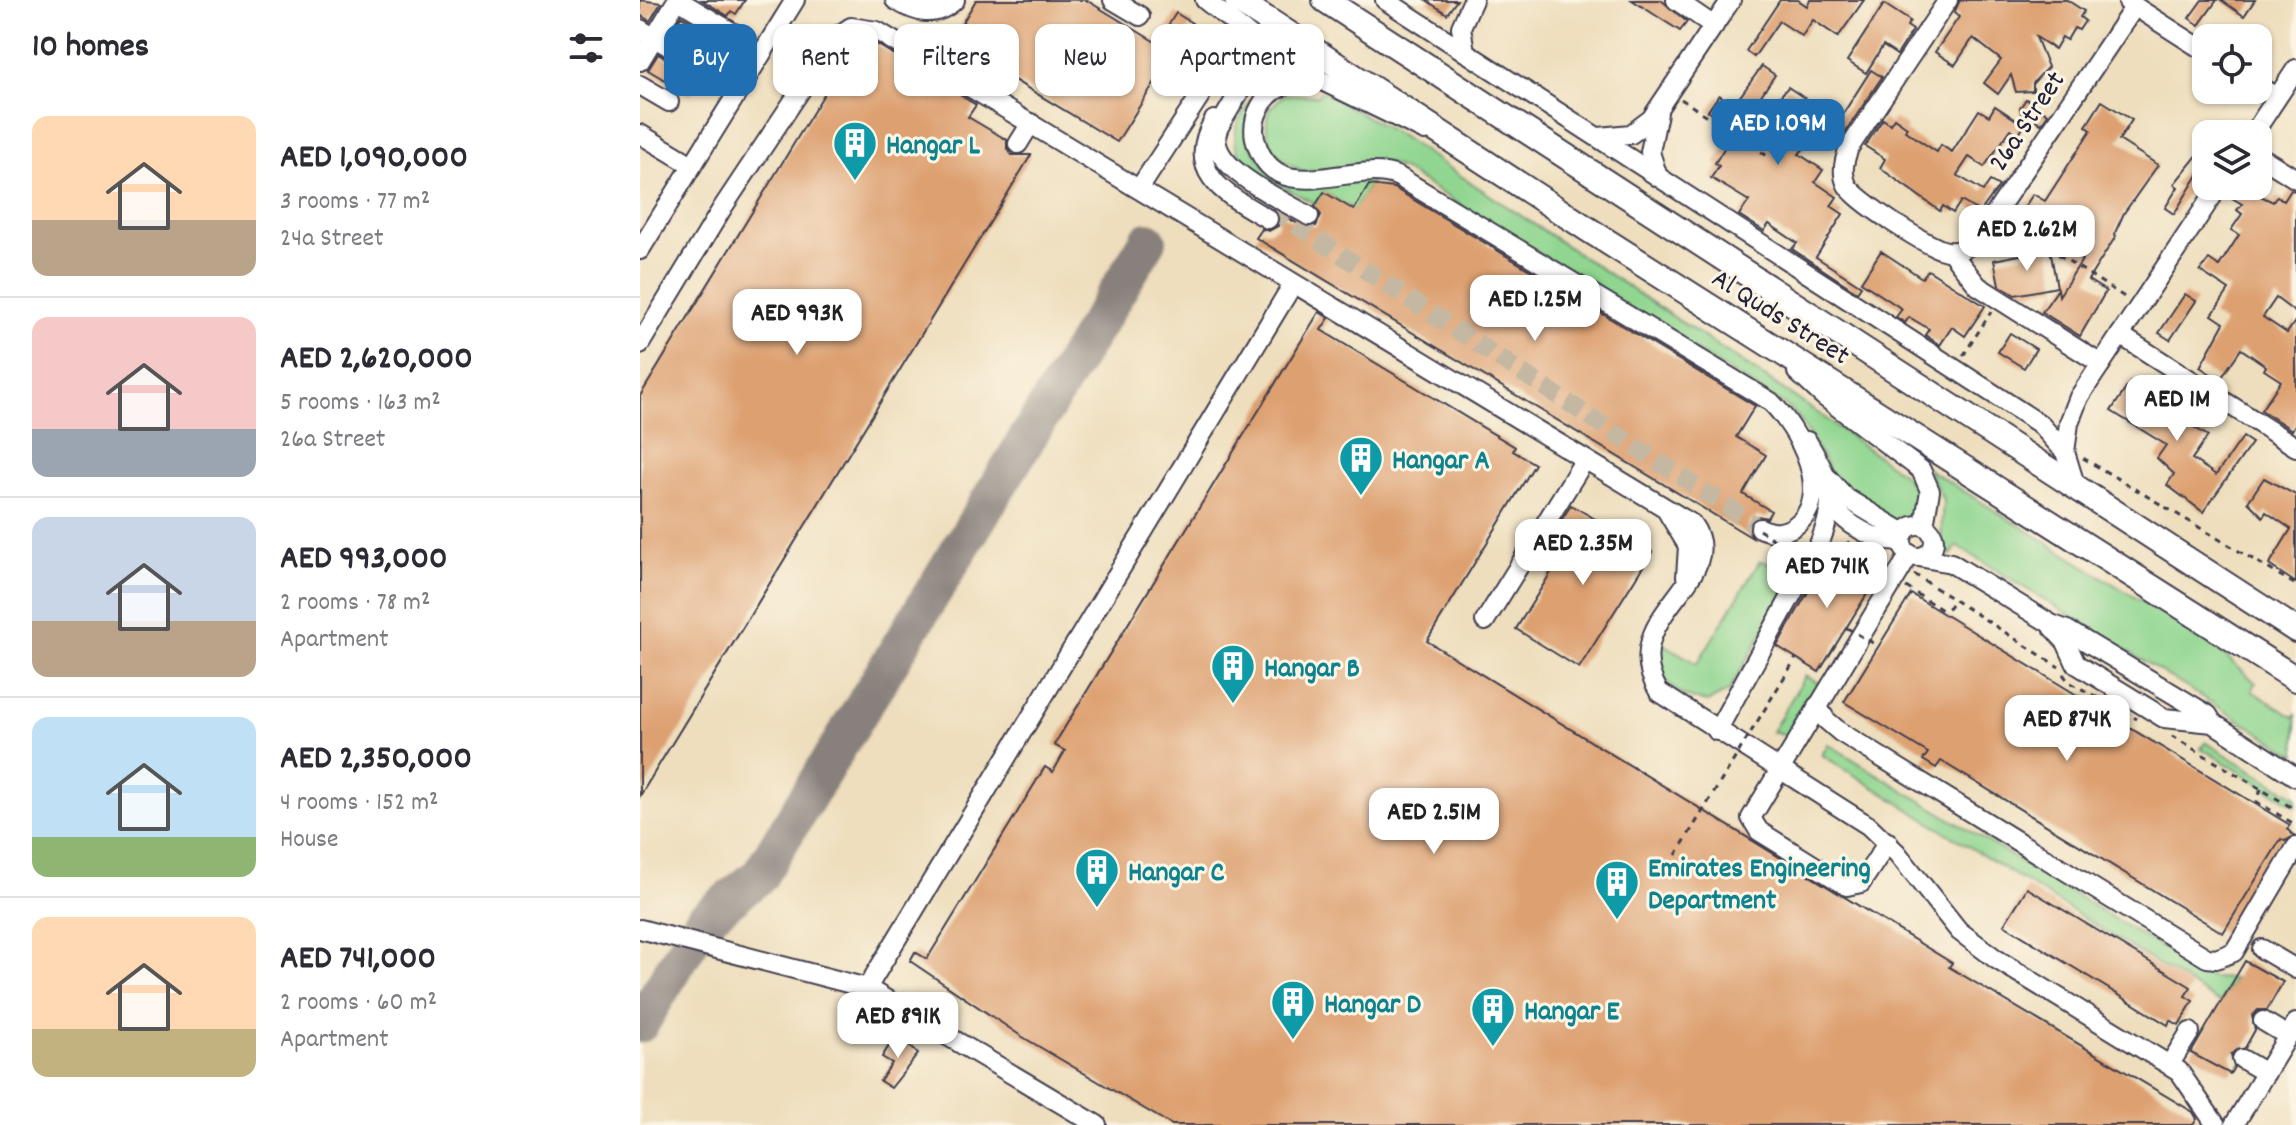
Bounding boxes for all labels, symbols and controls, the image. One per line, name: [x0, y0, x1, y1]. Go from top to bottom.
text: 10 homes: [32, 24, 149, 73]
chip: Buy: [664, 24, 757, 96]
chip: Rent: [773, 24, 878, 96]
chip: Filters: [894, 24, 1019, 96]
chip: New: [1035, 24, 1135, 96]
chip: Apartment: [1151, 24, 1324, 96]
map controls: [2192, 24, 2272, 200]
button: locate: [2192, 24, 2272, 104]
icon: filters: [564, 26, 608, 70]
street label: 26a Street: [1981, 65, 2077, 181]
pin: AED 1.09M: [1686, 99, 1870, 167]
text: AED 1.09M: [1730, 106, 1826, 143]
building icon: Hangar L: [831, 119, 879, 182]
button: layers: [2192, 120, 2272, 200]
place label: Hangar L: [886, 128, 981, 168]
text: AED 1,090,000: [280, 135, 468, 184]
icon: home: [96, 148, 192, 244]
text: 3 rooms · 77 m²: [280, 184, 430, 221]
pin: AED 2.62M: [1935, 205, 2119, 273]
text: AED 2.62M: [1977, 212, 2077, 249]
text: 24a Street: [280, 221, 383, 258]
street label: Al Quds Street: [1703, 261, 1856, 378]
pin: AED 1.25M: [1443, 275, 1627, 343]
text: AED 1.25M: [1488, 282, 1582, 319]
pin: AED 993K: [714, 289, 880, 357]
text: AED 993K: [751, 296, 843, 333]
text: AED 2,620,000: [280, 336, 473, 385]
icon: home: [96, 349, 192, 445]
pin: AED 1M: [2112, 375, 2242, 443]
text: AED 1M: [2144, 382, 2210, 419]
text: 5 rooms · 163 m²: [280, 385, 441, 422]
text: 26a Street: [280, 422, 385, 459]
building icon: Hangar A: [1337, 434, 1385, 497]
place label: Hangar A: [1392, 443, 1490, 483]
pin: AED 2.35M: [1491, 519, 1675, 587]
text: AED 2.35M: [1533, 526, 1633, 563]
text: AED 993,000: [280, 536, 448, 585]
pin: AED 741K: [1744, 542, 1910, 610]
icon: home: [96, 549, 192, 645]
text: AED 741K: [1785, 549, 1869, 586]
text: 2 rooms · 78 m²: [280, 585, 430, 622]
text: Apartment: [280, 622, 389, 659]
building icon: Hangar B: [1209, 642, 1257, 705]
place label: Hangar B: [1264, 651, 1360, 691]
pin: AED 874K: [1984, 695, 2150, 763]
text: AED 874K: [2023, 702, 2111, 739]
text: AED 2,350,000: [280, 736, 472, 785]
icon: home: [96, 749, 192, 845]
text: 4 rooms · 152 m²: [280, 785, 439, 822]
pin: AED 2.51M: [1342, 788, 1526, 856]
text: AED 2.51M: [1387, 795, 1481, 832]
text: House: [280, 822, 338, 859]
building icon: Hangar C: [1073, 846, 1121, 909]
place label: Emirates Engineering Department: [1648, 851, 1871, 923]
place label: Hangar C: [1128, 855, 1225, 895]
building icon: Emirates Engineering Department: [1593, 858, 1641, 921]
text: AED 741,000: [280, 936, 436, 985]
icon: home: [96, 949, 192, 1045]
building icon: Hangar D: [1269, 978, 1317, 1041]
text: 2 rooms · 60 m²: [280, 985, 437, 1022]
building icon: Hangar E: [1469, 985, 1517, 1048]
place label: Hangar D: [1324, 987, 1422, 1027]
pin: AED 891K: [815, 992, 981, 1060]
place label: Hangar E: [1524, 994, 1620, 1034]
text: AED 891K: [855, 999, 941, 1036]
text: Apartment: [280, 1022, 389, 1059]

